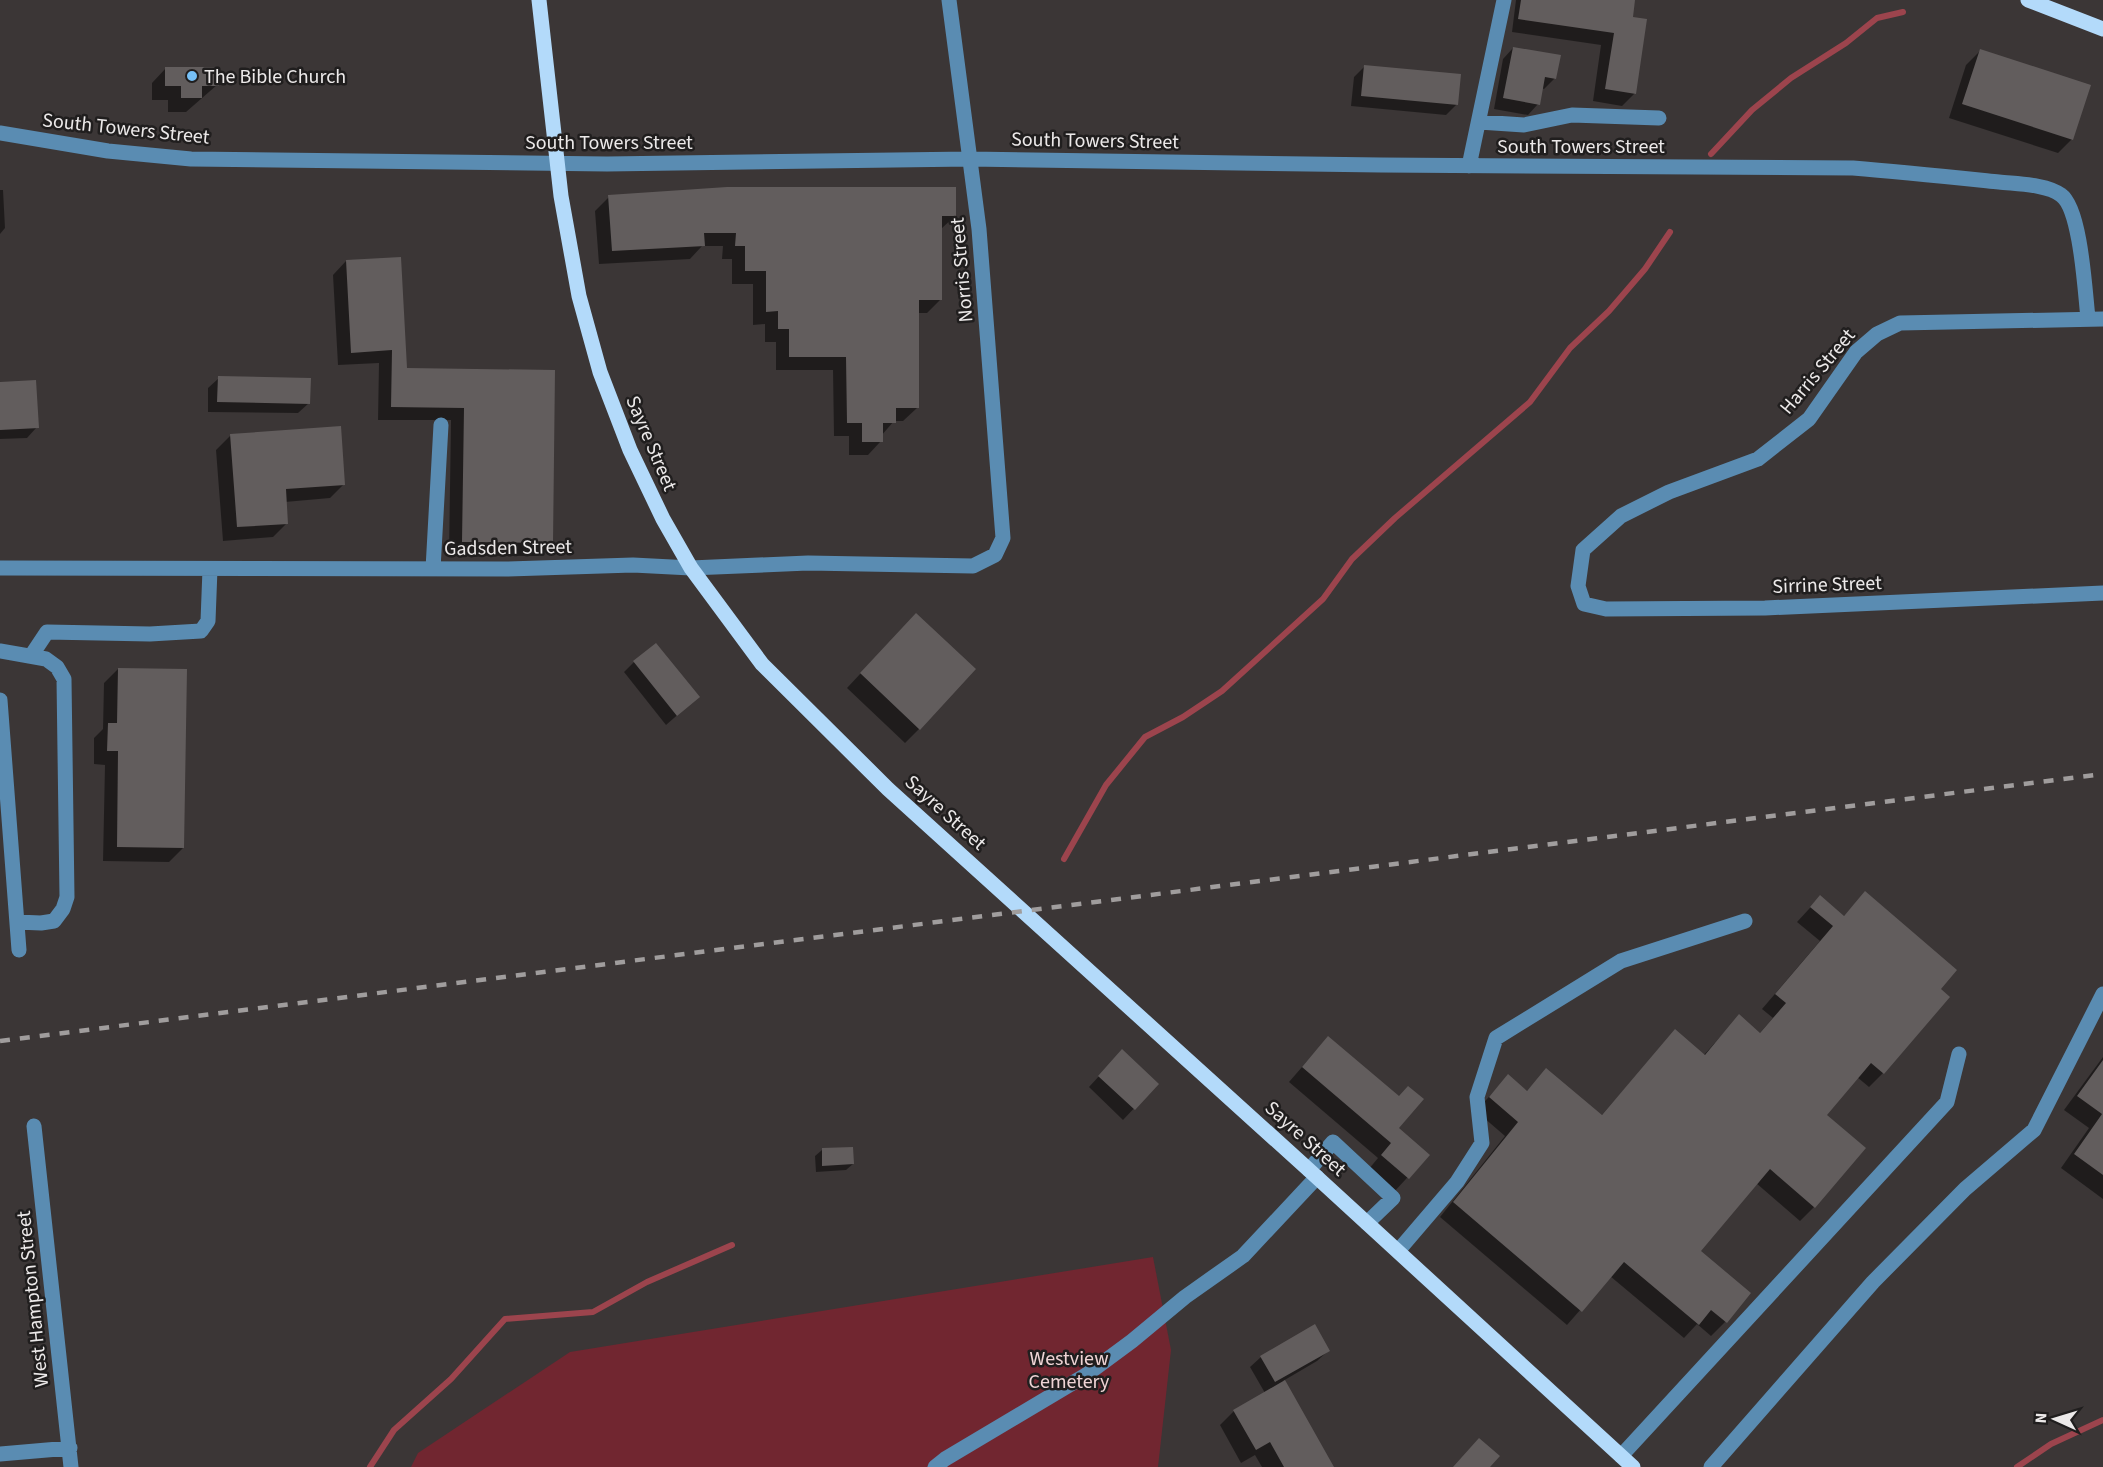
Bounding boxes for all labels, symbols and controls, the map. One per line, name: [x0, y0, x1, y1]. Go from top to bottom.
place label: The Bible Church: [204, 63, 346, 91]
marker: The Bible Church: [185, 69, 199, 83]
street label: South Towers Street: [41, 106, 211, 152]
street label: South Towers Street: [1011, 126, 1179, 156]
street label: South Towers Street: [525, 129, 693, 157]
street label: South Towers Street: [1497, 133, 1665, 161]
street label: Norris Street: [943, 216, 981, 323]
street label: Harris Street: [1773, 322, 1862, 421]
street label: Sayre Street: [618, 391, 684, 496]
street label: Gadsden Street: [444, 533, 572, 563]
street label: Sirrine Street: [1772, 569, 1882, 601]
street label: Sayre Street: [898, 769, 992, 857]
street label: Sayre Street: [1258, 1095, 1352, 1183]
street label: West Hampton Street: [10, 1209, 56, 1388]
park label: Westview Cemetery: [1029, 1345, 1110, 1396]
north arrow: [2025, 1389, 2085, 1449]
text: N: [2030, 1412, 2052, 1424]

